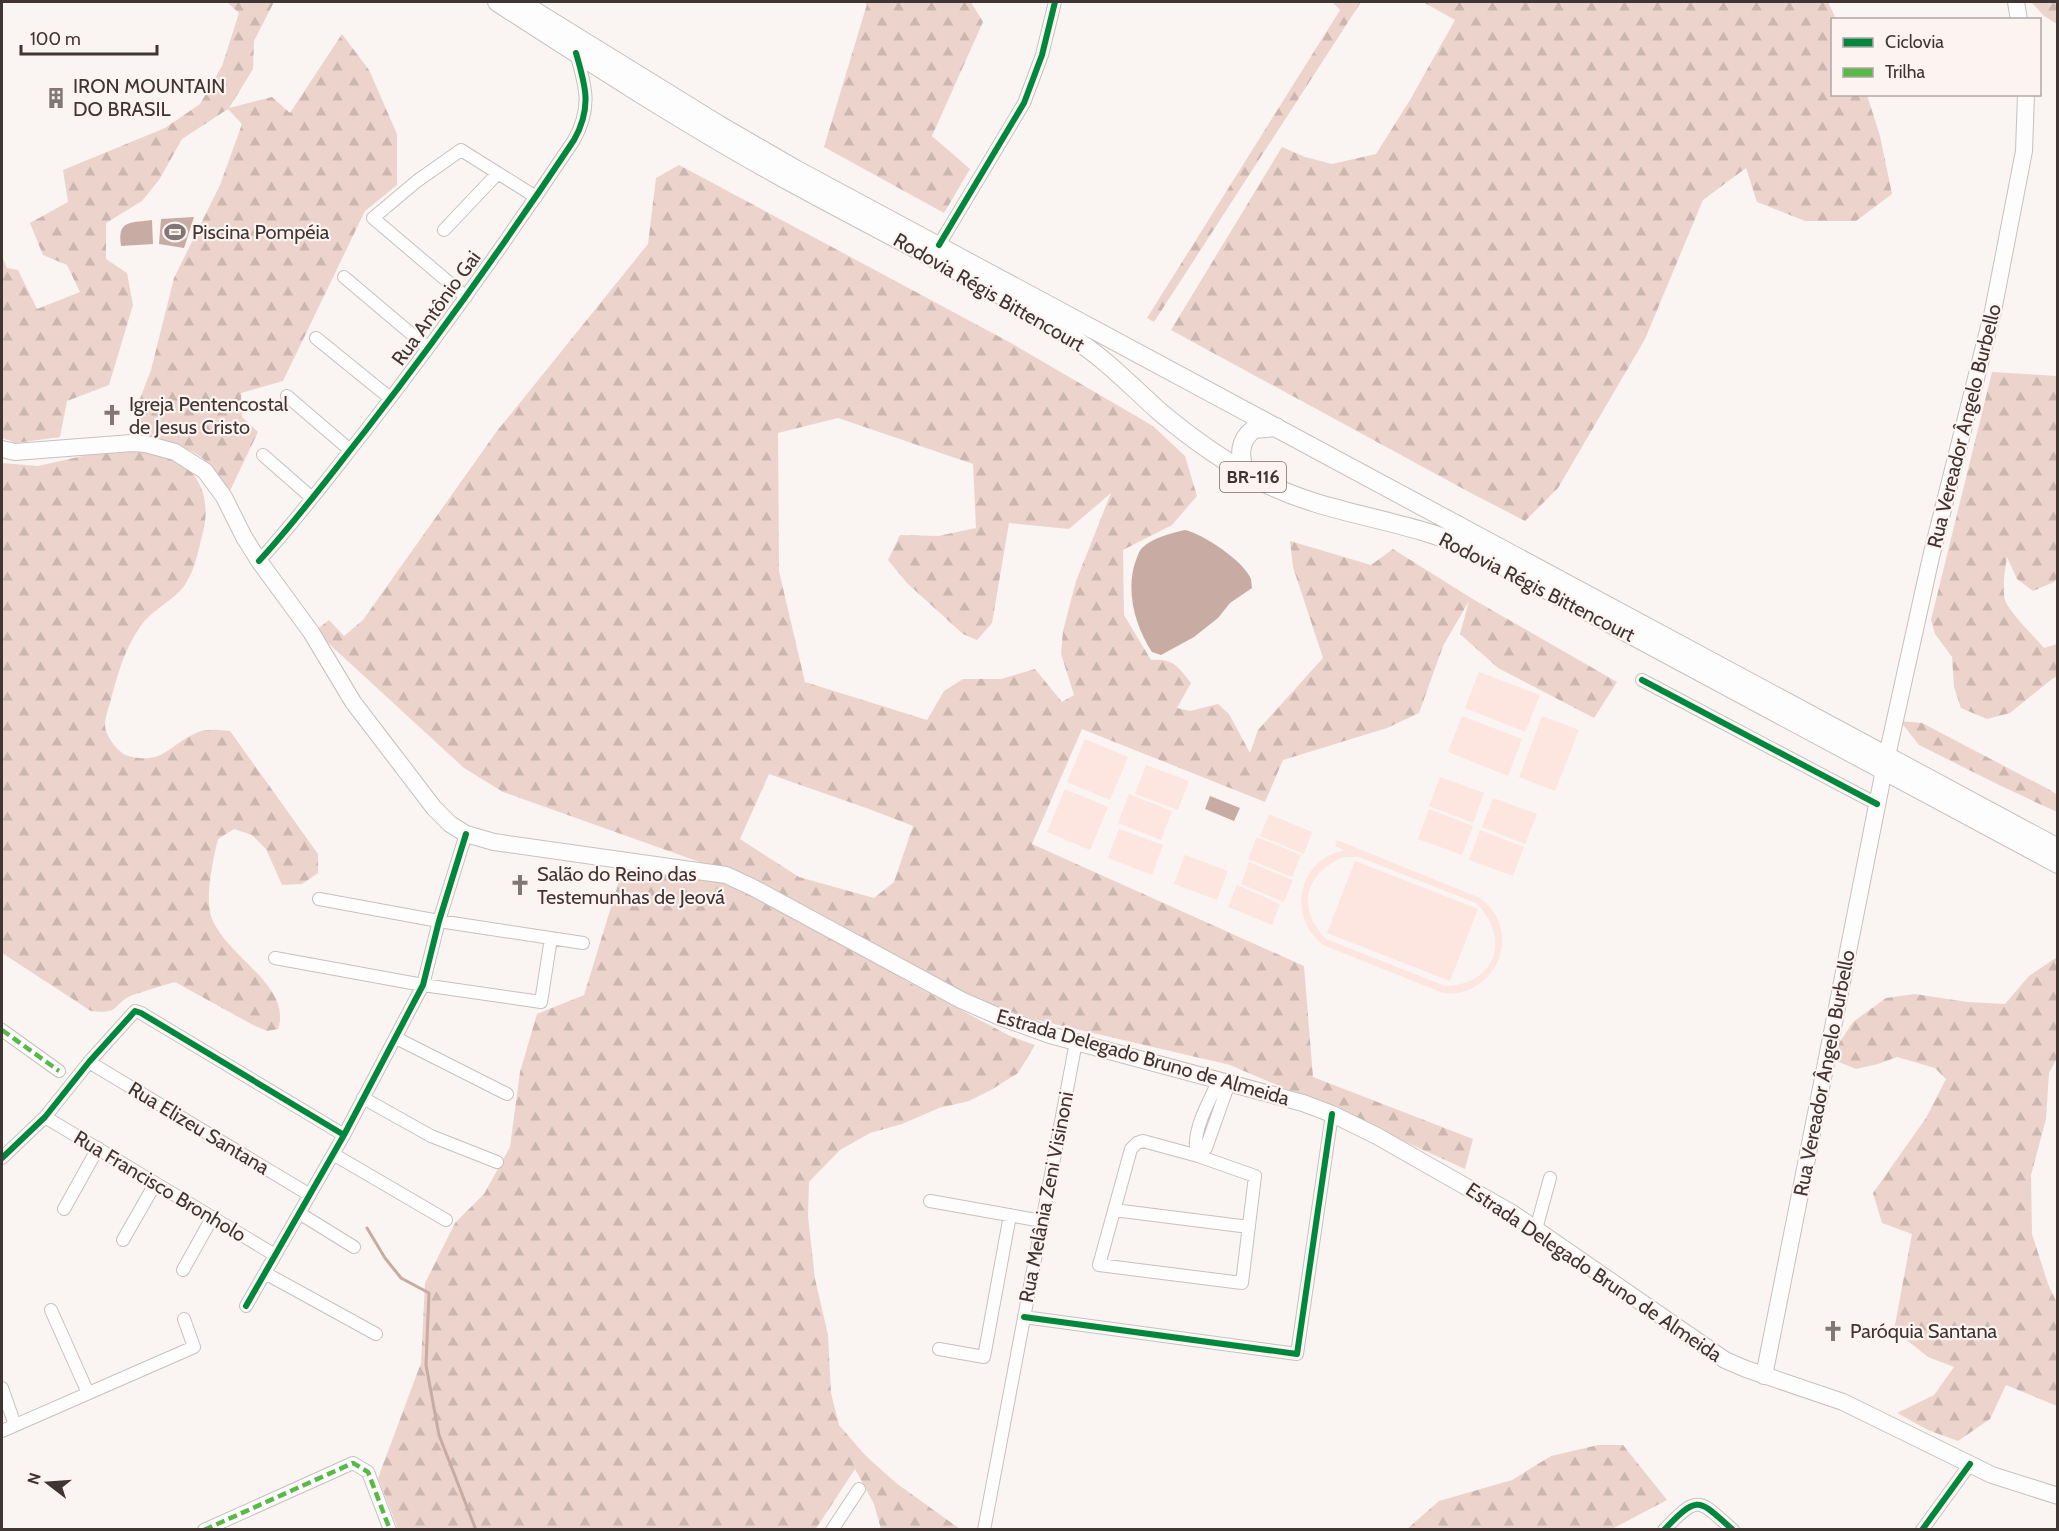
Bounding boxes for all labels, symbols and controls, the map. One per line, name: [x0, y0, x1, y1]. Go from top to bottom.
scale bar: [21, 18, 158, 56]
legend: [1831, 18, 2041, 96]
text: 100 m: [30, 28, 81, 50]
text: Ciclovia: [1885, 31, 1944, 53]
text: Trilha: [1885, 61, 1926, 83]
place label: IRON MOUNTAIN DO BRASIL: [73, 74, 225, 121]
building icon: IRON MOUNTAIN DO BRASIL: [44, 86, 68, 110]
sports icon: Piscina Pompéia: [163, 220, 187, 244]
place label: Piscina Pompéia: [192, 220, 330, 244]
street label: Rodovia Régis Bittencourt: [889, 228, 1089, 357]
street label: Rua Antônio Gai: [386, 246, 486, 370]
street label: Rua Vereador Ângelo Burbello: [1922, 302, 2006, 550]
place label: Igreja Pentencostal de Jesus Cristo: [129, 392, 288, 439]
church icon: Igreja Pentencostal de Jesus Cristo: [100, 403, 124, 427]
road number: BR-116: [1220, 462, 1286, 492]
street label: Rodovia Régis Bittencourt: [1435, 527, 1639, 647]
place label: Salão do Reino das Testemunhas de Jeová: [537, 862, 725, 909]
church icon: Salão do Reino das Testemunhas de Jeová: [508, 873, 532, 897]
street label: Rua Vereador Ângelo Burbello: [1788, 948, 1860, 1198]
street label: Estrada Delegado Bruno de Almeida: [994, 1004, 1293, 1110]
street label: Rua Elizeu Santana: [124, 1076, 274, 1180]
street label: Rua Melânia Zeni Visinoni: [1014, 1089, 1078, 1305]
street label: Rua Francisco Bronholo: [70, 1125, 250, 1247]
street label: Estrada Delegado Bruno de Almeida: [1462, 1177, 1727, 1367]
church icon: Paróquia Santana: [1821, 1319, 1845, 1343]
place label: Paróquia Santana: [1850, 1319, 1998, 1343]
north arrow: [18, 1453, 78, 1513]
text: N: [23, 1471, 45, 1487]

